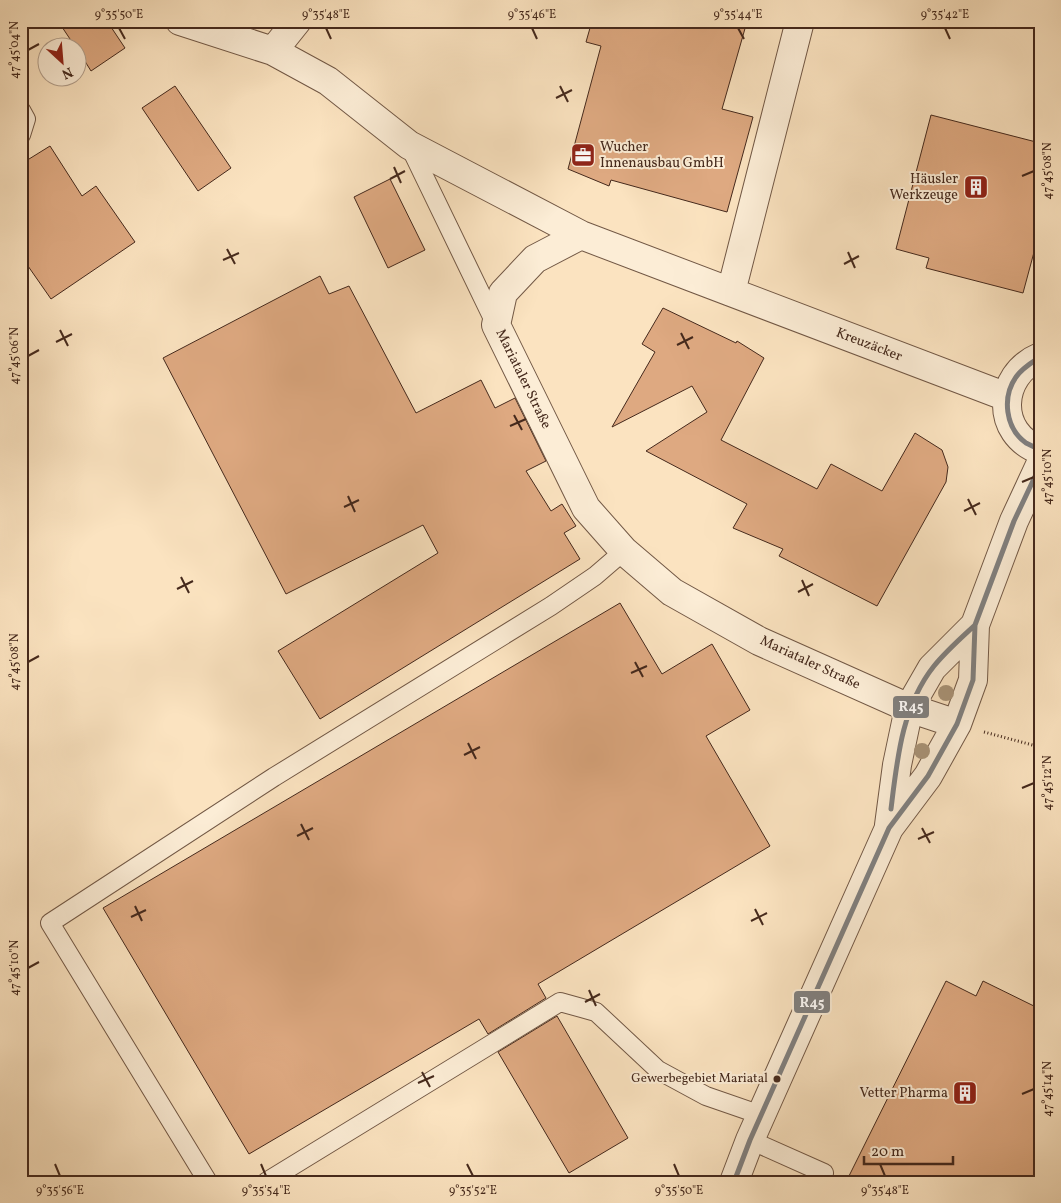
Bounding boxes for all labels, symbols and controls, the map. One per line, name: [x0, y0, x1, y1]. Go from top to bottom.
text: 9°35'50"E: [95, 7, 143, 23]
text: 9°35'48"E: [302, 7, 350, 23]
text: 9°35'46"E: [508, 7, 556, 23]
text: 9°35'44"E: [713, 7, 763, 23]
text: 9°35'42"E: [921, 7, 969, 23]
text: 47°45'04"N: [7, 21, 23, 79]
north arrow: [38, 38, 88, 88]
text: N: [58, 62, 76, 83]
place label: Wucher Innenausbau GmbH: [600, 138, 724, 173]
office icon: Wucher Innenausbau GmbH: [570, 142, 596, 168]
text: 47°45'08"N: [1040, 142, 1056, 200]
place label: Häusler Werkzeuge: [890, 170, 958, 205]
building icon: Häusler Werkzeuge: [963, 174, 989, 200]
street label: Kreuzäcker: [833, 324, 905, 366]
street label: Mariataler Straße: [491, 326, 556, 432]
text: 47°45'06"N: [7, 327, 23, 385]
text: 47°45'10"N: [1040, 449, 1056, 505]
street label: Mariataler Straße: [757, 631, 864, 695]
text: 47°45'08"N: [7, 633, 23, 691]
line badge: R45: [892, 695, 930, 719]
text: R45: [899, 698, 924, 717]
text: 47°45'12"N: [1040, 755, 1056, 811]
text: 47°45'10"N: [7, 940, 23, 996]
line badge: R45: [793, 990, 831, 1014]
text: R45: [800, 994, 825, 1013]
text: 47°45'14"N: [1040, 1061, 1056, 1117]
place label: Gewerbegebiet Mariatal: [631, 1070, 768, 1088]
marker: Gewerbegebiet Mariatal: [772, 1074, 782, 1084]
building icon: Vetter Pharma: [952, 1080, 978, 1106]
place label: Vetter Pharma: [860, 1084, 948, 1103]
scale bar: [864, 1133, 952, 1165]
text: 20 m: [871, 1142, 904, 1163]
text: 9°35'56"E: [36, 1183, 84, 1199]
text: 9°35'54"E: [242, 1183, 290, 1199]
text: 9°35'52"E: [449, 1183, 497, 1199]
text: 9°35'50"E: [655, 1183, 703, 1199]
text: 9°35'48"E: [861, 1183, 909, 1199]

